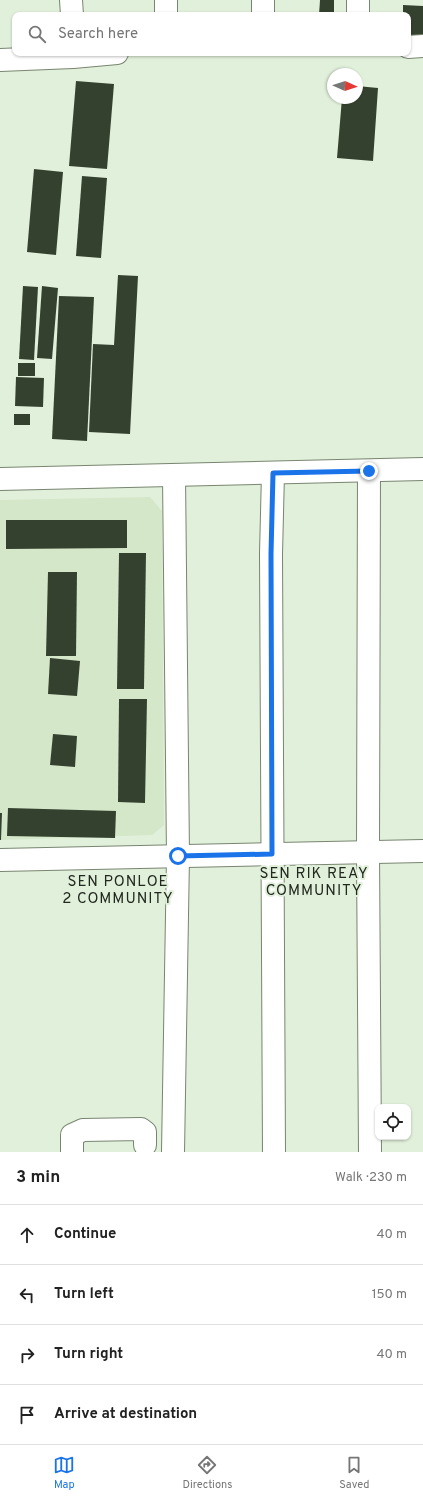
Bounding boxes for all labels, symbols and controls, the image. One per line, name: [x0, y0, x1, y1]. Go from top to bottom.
search box: [12, 12, 411, 56]
icon: search: [26, 23, 48, 45]
text: Search here: [58, 25, 138, 44]
north arrow: [327, 68, 363, 104]
route end: [360, 462, 378, 480]
route start: [169, 847, 187, 865]
district label: SEN RIK REAY COMMUNITY: [259, 865, 369, 901]
district label: SEN PONLOE 2 COMMUNITY: [62, 873, 174, 909]
map controls: [375, 1104, 411, 1140]
button: locate: [375, 1104, 411, 1140]
text: 3 min: [16, 1167, 60, 1189]
text: Walk · 230 m: [335, 1170, 407, 1186]
icon: ahead: [16, 1224, 38, 1246]
text: Continue: [54, 1225, 116, 1244]
text: 40 m: [377, 1227, 407, 1243]
icon: left: [16, 1284, 38, 1306]
text: Turn left: [54, 1285, 114, 1304]
text: 150 m: [372, 1287, 407, 1303]
icon: right: [16, 1344, 38, 1366]
text: Turn right: [54, 1345, 123, 1364]
text: 40 m: [377, 1347, 407, 1363]
icon: arrive: [16, 1404, 38, 1426]
text: Arrive at destination: [54, 1405, 197, 1424]
tab: Map: [53, 1454, 75, 1492]
tab: Directions: [182, 1454, 232, 1492]
tab: Saved: [339, 1454, 370, 1492]

